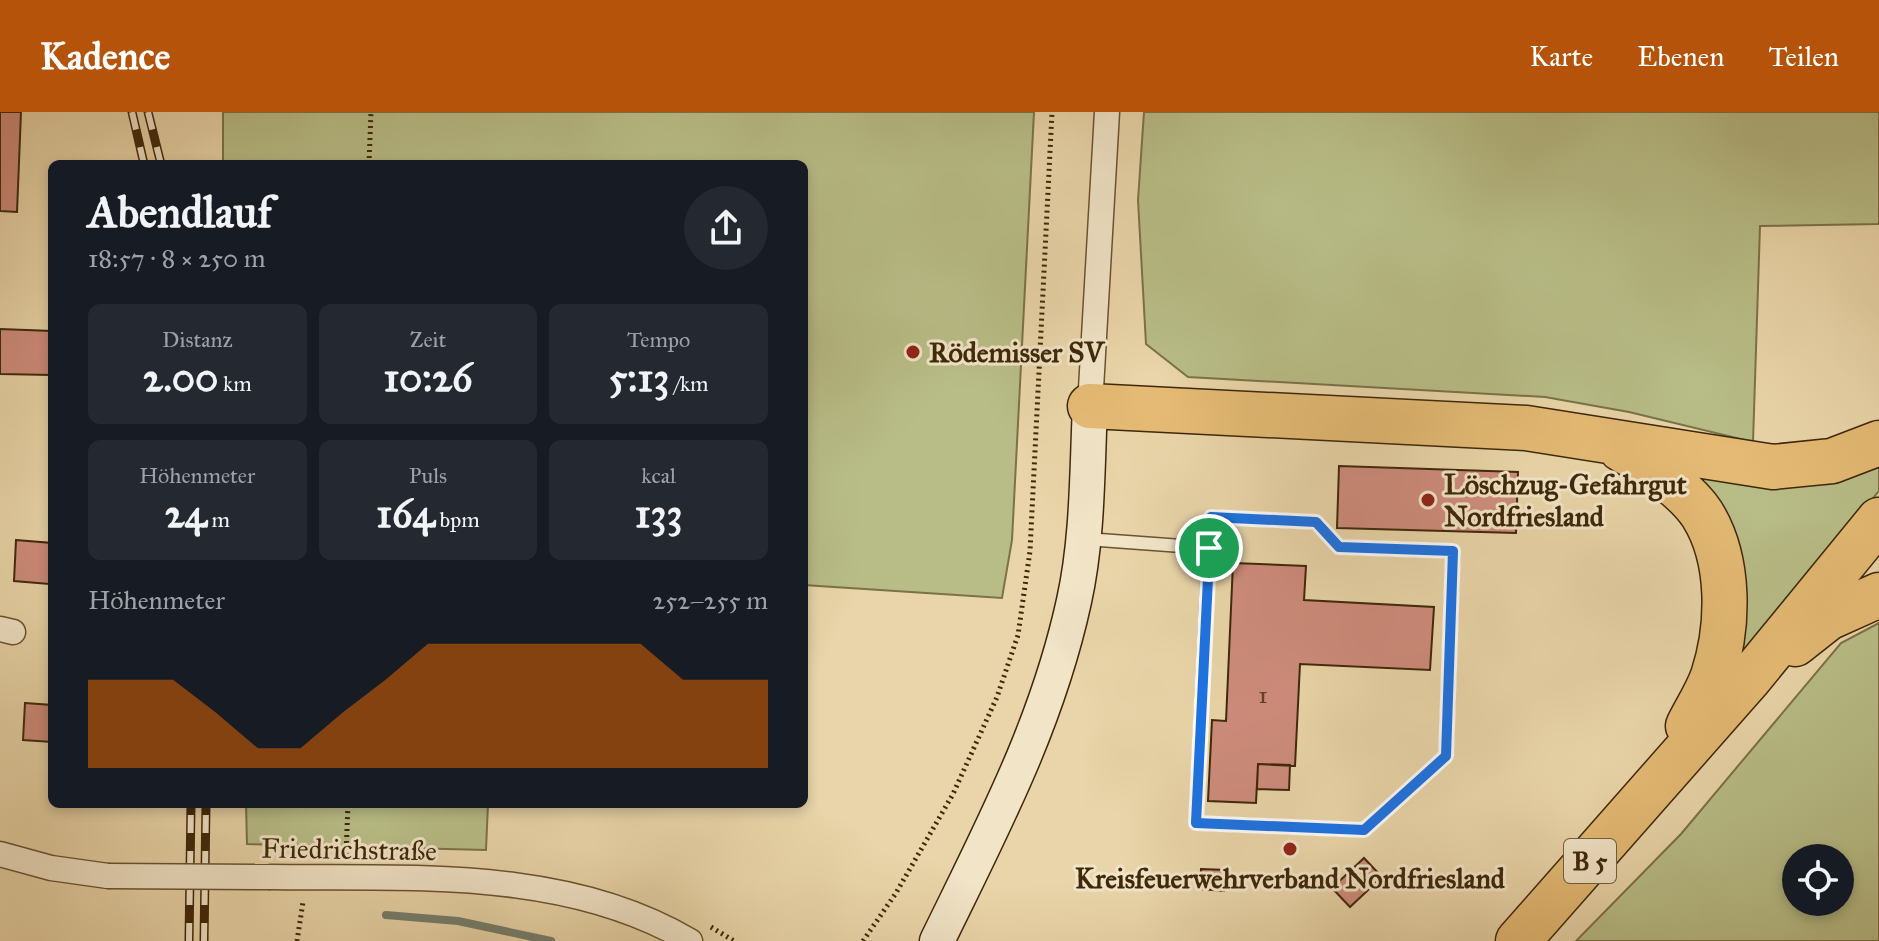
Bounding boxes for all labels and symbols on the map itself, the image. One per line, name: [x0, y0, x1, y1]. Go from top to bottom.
place label: Rödemisser SV: [929, 335, 1105, 370]
marker: Rödemisser SV: [904, 343, 922, 361]
place label: Löschzug-Gefahrgut Nordfriesland: [1444, 467, 1687, 534]
marker: Löschzug-Gefahrgut Nordfriesland: [1419, 491, 1437, 509]
pin: [1175, 514, 1243, 582]
house number: 1: [1258, 680, 1268, 710]
street label: Friedrichstraße: [261, 830, 437, 869]
road number: B 5: [1564, 839, 1616, 883]
marker: Kreisfeuerwehrverband Nordfriesland: [1281, 840, 1299, 858]
place label: Kreisfeuerwehrverband Nordfriesland: [1075, 861, 1506, 896]

